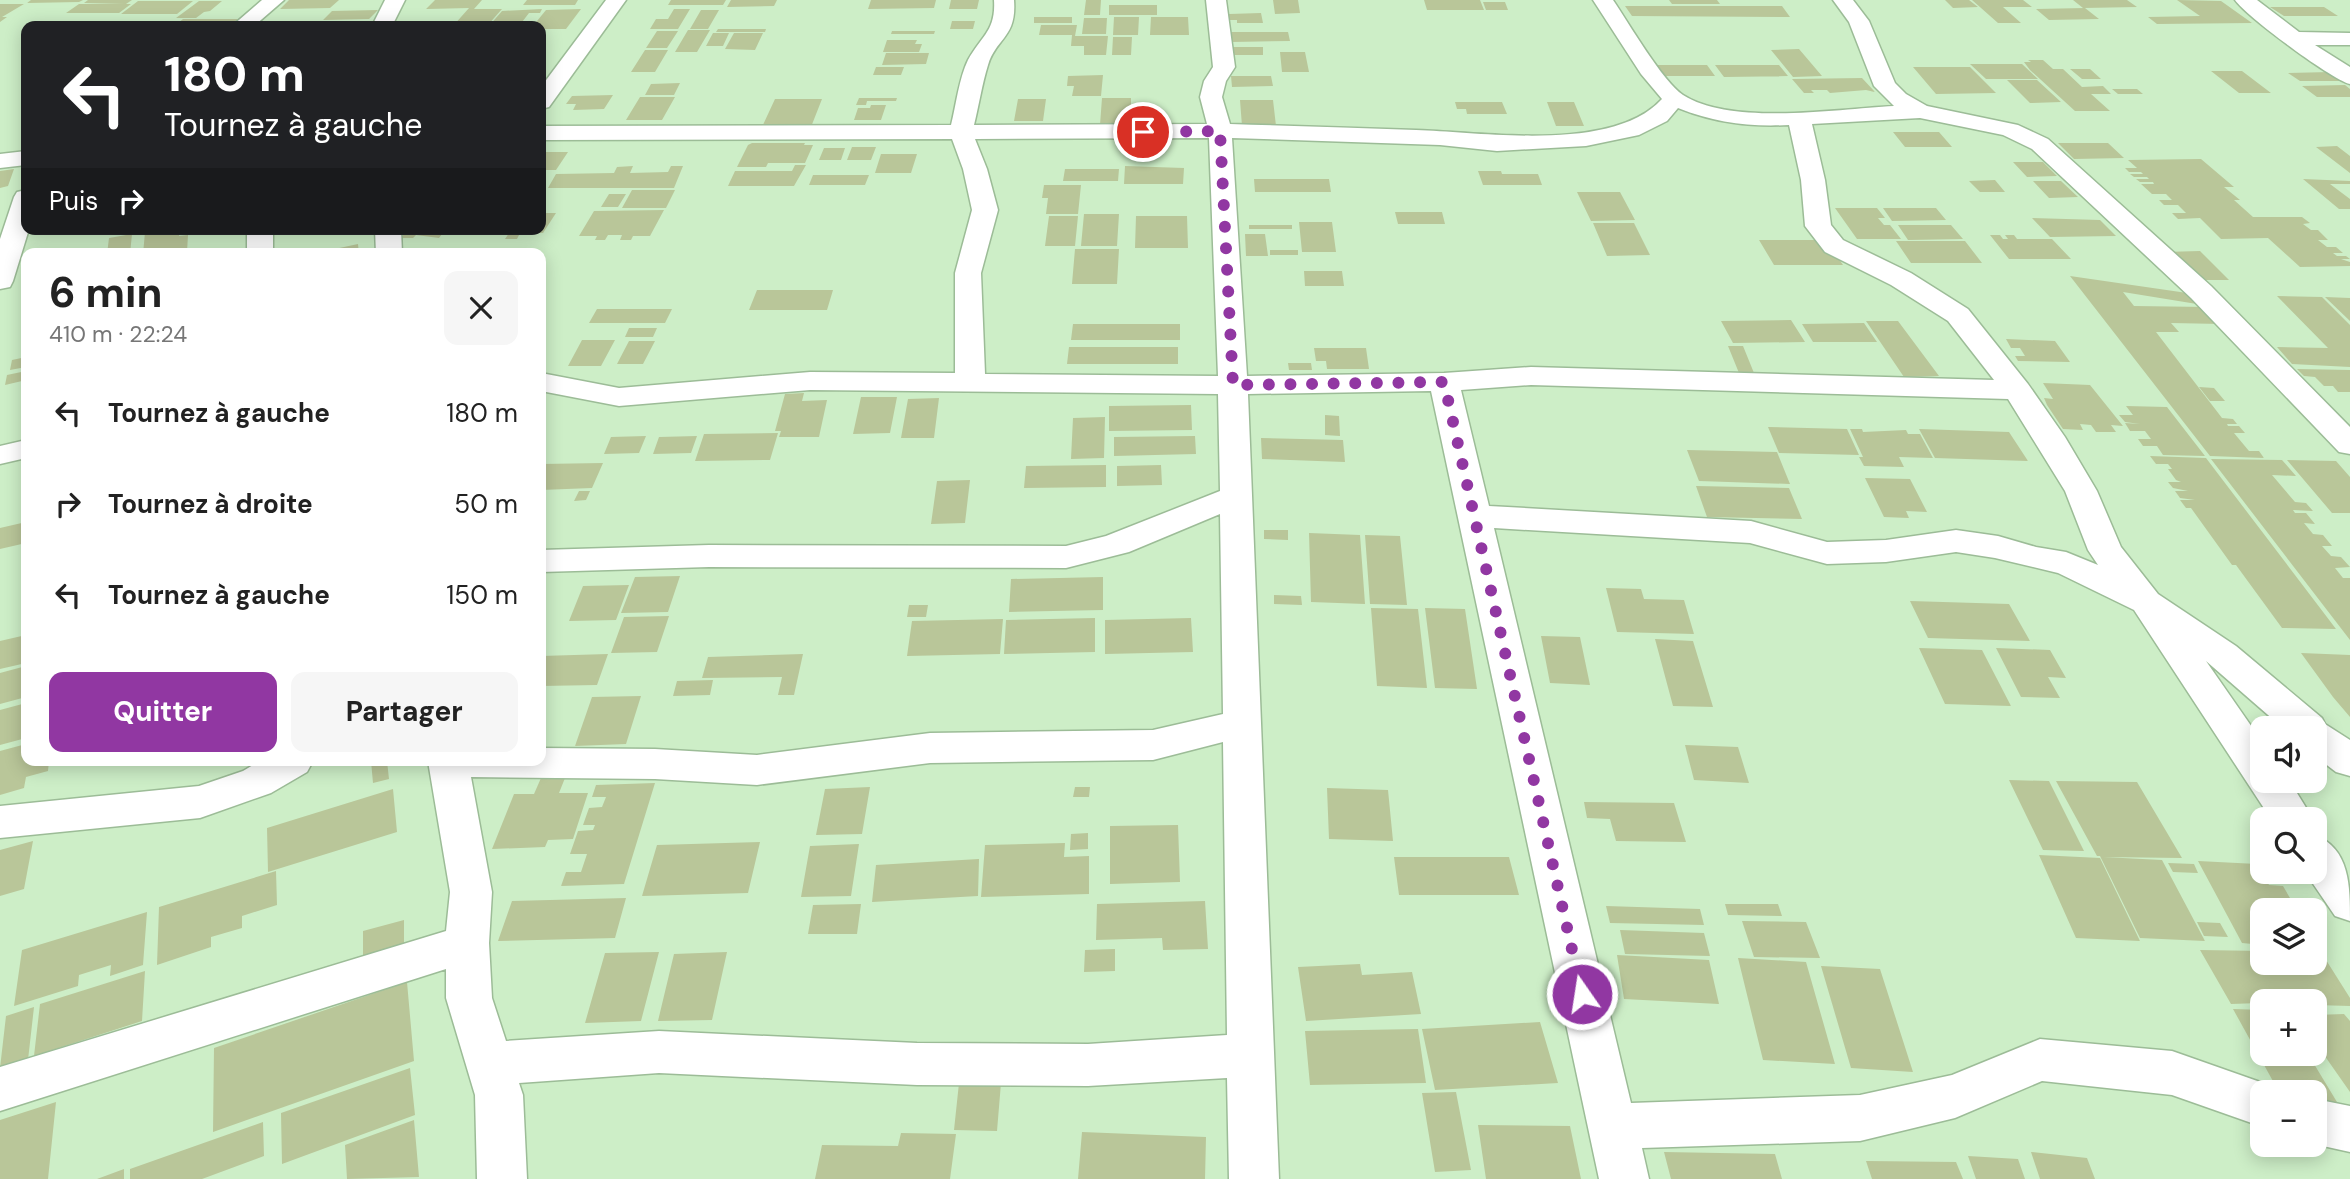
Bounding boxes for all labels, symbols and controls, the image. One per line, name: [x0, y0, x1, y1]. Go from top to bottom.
text: 180 m: [164, 42, 305, 106]
icon: left: [49, 49, 140, 140]
pin: [1113, 102, 1173, 162]
text: Tournez à gauche: [164, 104, 422, 146]
icon: arrive: [1124, 113, 1162, 151]
icon: right: [112, 182, 150, 220]
text: Puis: [49, 184, 98, 218]
text: 6 min: [49, 265, 162, 320]
button: close: [444, 271, 518, 345]
text: 410 m · 22:24: [49, 319, 187, 349]
icon: left: [49, 394, 87, 432]
text: Tournez à gauche: [108, 396, 330, 430]
text: 180 m: [446, 396, 518, 430]
icon: right: [49, 485, 87, 523]
text: Tournez à droite: [108, 487, 313, 521]
text: 50 m: [454, 487, 518, 521]
icon: left: [49, 576, 87, 614]
text: Tournez à gauche: [108, 578, 330, 612]
text: 150 m: [446, 578, 518, 612]
button: Quitter: [49, 672, 277, 752]
button: Partager: [291, 672, 518, 752]
map controls: [2250, 716, 2327, 1157]
button: sound: [2250, 716, 2327, 793]
button: search: [2250, 807, 2327, 884]
button: layers: [2250, 898, 2327, 975]
position arrow: [1545, 957, 1619, 1031]
button: +: [2250, 989, 2327, 1066]
button: −: [2250, 1080, 2327, 1157]

